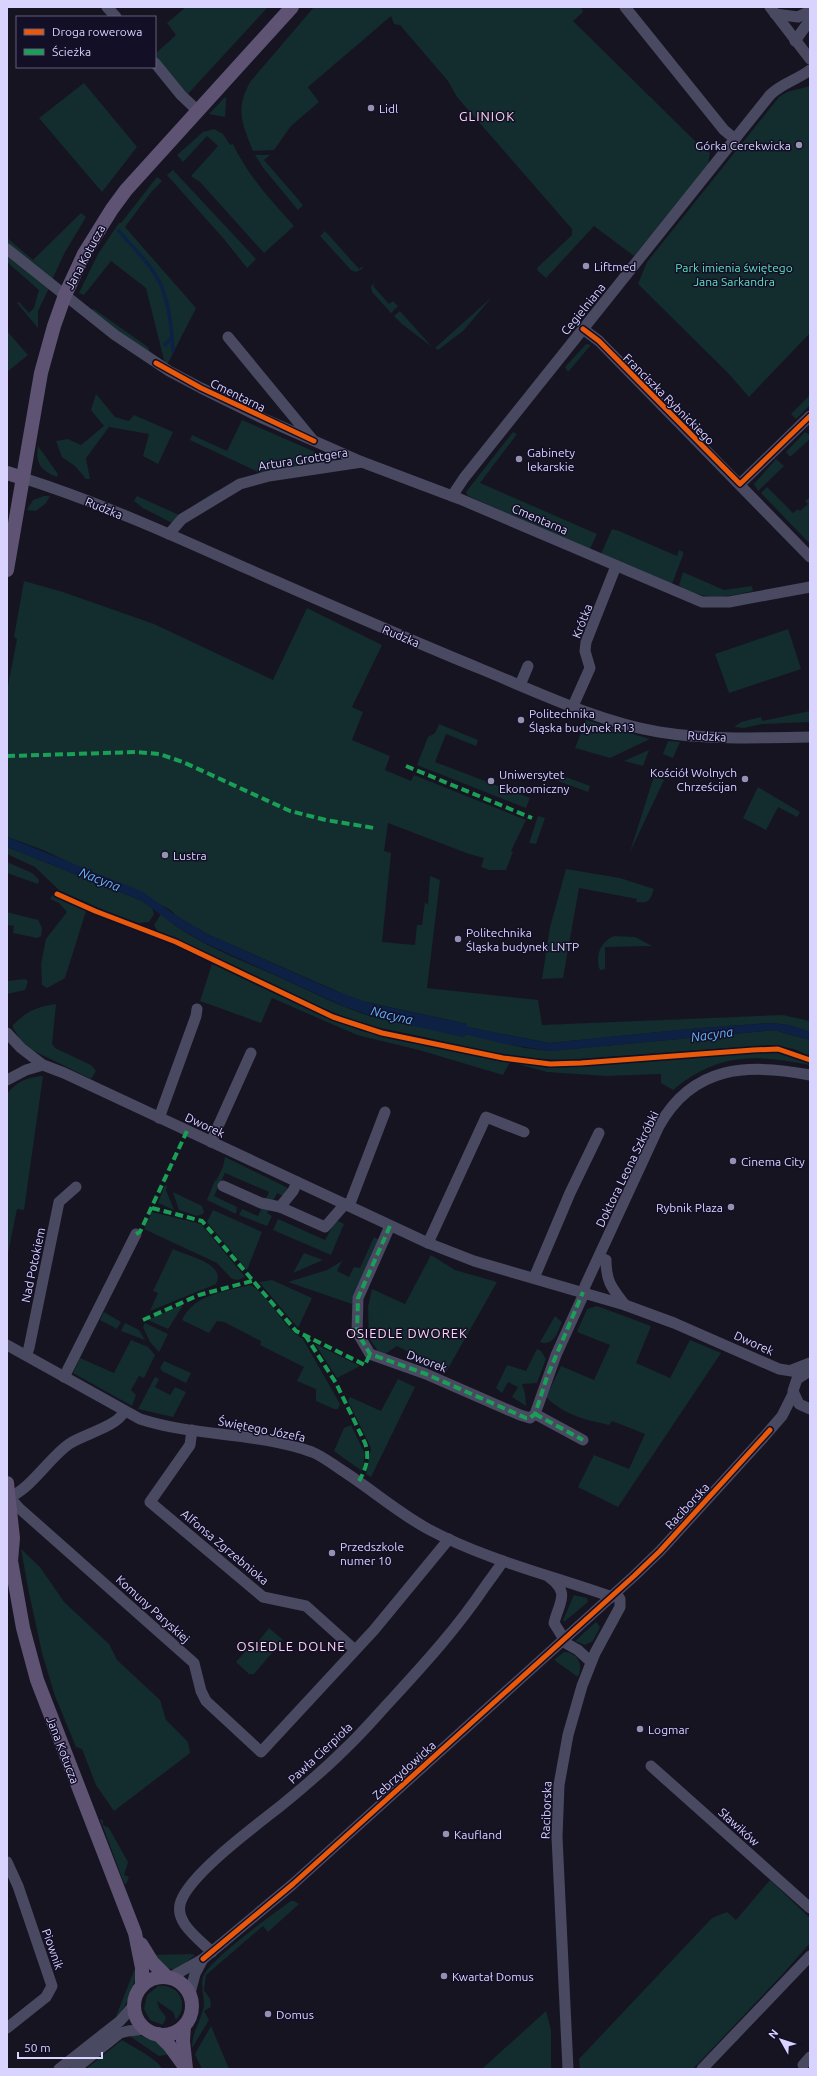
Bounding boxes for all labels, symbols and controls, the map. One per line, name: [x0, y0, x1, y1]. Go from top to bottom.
legend: [16, 16, 156, 68]
text: Droga rowerowa: [52, 25, 142, 38]
text: Ścieżka: [52, 45, 91, 58]
place label: Lidl: [379, 102, 398, 115]
marker: Lidl: [366, 103, 376, 113]
district label: GLINIOK: [459, 109, 515, 123]
place label: Górka Cerekwicka: [695, 139, 791, 152]
marker: Górka Cerekwicka: [794, 140, 804, 150]
street label: Jana Kotucza: [63, 223, 107, 291]
place label: Liftmed: [594, 260, 636, 273]
marker: Liftmed: [581, 261, 591, 271]
park label: Park imienia świętego Jana Sarkandra: [675, 261, 793, 288]
street label: Cegielniana: [558, 281, 608, 337]
street label: Franciszka Rybnickiego: [621, 351, 717, 447]
street label: Cmentarna: [208, 376, 268, 414]
street label: Artura Grottgera: [257, 445, 349, 473]
place label: Gabinety lekarskie: [527, 446, 575, 473]
marker: Gabinety lekarskie: [514, 454, 524, 464]
street label: Rudzka: [83, 495, 125, 521]
street label: Cmentarna: [510, 501, 570, 537]
street label: Krótka: [570, 602, 594, 640]
street label: Rudzka: [380, 622, 422, 650]
place label: Politechnika Śląska budynek R13: [529, 707, 635, 734]
marker: Politechnika Śląska budynek R13: [516, 715, 526, 725]
street label: Rudzka: [687, 728, 727, 744]
place label: Kościół Wolnych Chrześcijan: [650, 766, 737, 793]
place label: Uniwersytet Ekonomiczny: [499, 768, 570, 795]
marker: Kościół Wolnych Chrześcijan: [740, 774, 750, 784]
marker: Uniwersytet Ekonomiczny: [486, 776, 496, 786]
place label: Lustra: [173, 849, 207, 862]
marker: Lustra: [160, 850, 170, 860]
water label: Nacyna: [78, 865, 122, 893]
place label: Politechnika Śląska budynek LNTP: [466, 926, 579, 953]
marker: Politechnika Śląska budynek LNTP: [453, 934, 463, 944]
water label: Nacyna: [370, 1003, 414, 1027]
water label: Nacyna: [690, 1024, 734, 1044]
street label: Doktora Leona Szkróbki: [593, 1109, 661, 1229]
street label: Dworek: [183, 1110, 227, 1140]
place label: Cinema City: [741, 1155, 805, 1168]
marker: Cinema City: [728, 1156, 738, 1166]
place label: Rybnik Plaza: [656, 1201, 723, 1214]
marker: Rybnik Plaza: [726, 1202, 736, 1212]
street label: Nad Potokiem: [19, 1226, 47, 1304]
district label: OSIEDLE DWOREK: [346, 1326, 468, 1340]
street label: Dworek: [732, 1329, 776, 1357]
street label: Dworek: [405, 1347, 449, 1375]
street label: Świętego Józefa: [217, 1414, 307, 1444]
street label: Raciborska: [662, 1480, 712, 1532]
street label: Alfonsa Zgrzebnioka: [179, 1507, 271, 1587]
place label: Przedszkole numer 10: [340, 1540, 404, 1567]
marker: Przedszkole numer 10: [327, 1548, 337, 1558]
street label: Komuny Paryskiej: [114, 1573, 192, 1645]
district label: OSIEDLE DOLNE: [236, 1639, 346, 1653]
street label: Jana Kotucza: [44, 1715, 82, 1785]
street label: Pawła Cierpioła: [285, 1720, 355, 1786]
place label: Logmar: [648, 1723, 690, 1736]
marker: Logmar: [635, 1724, 645, 1734]
street label: Zebrzydowicka: [370, 1738, 438, 1802]
street label: Raciborska: [538, 1781, 554, 1839]
street label: Sławików: [716, 1805, 762, 1849]
place label: Kaufland: [454, 1828, 502, 1841]
marker: Kaufland: [441, 1829, 451, 1839]
street label: Piownik: [40, 1927, 66, 1971]
place label: Kwartał Domus: [452, 1970, 534, 1983]
marker: Kwartał Domus: [439, 1971, 449, 1981]
place label: Domus: [276, 2008, 314, 2021]
marker: Domus: [263, 2009, 273, 2019]
north arrow: [761, 2020, 801, 2060]
text: N: [766, 2027, 780, 2041]
scale bar: [18, 2034, 102, 2060]
text: 50 m: [24, 2041, 51, 2054]

